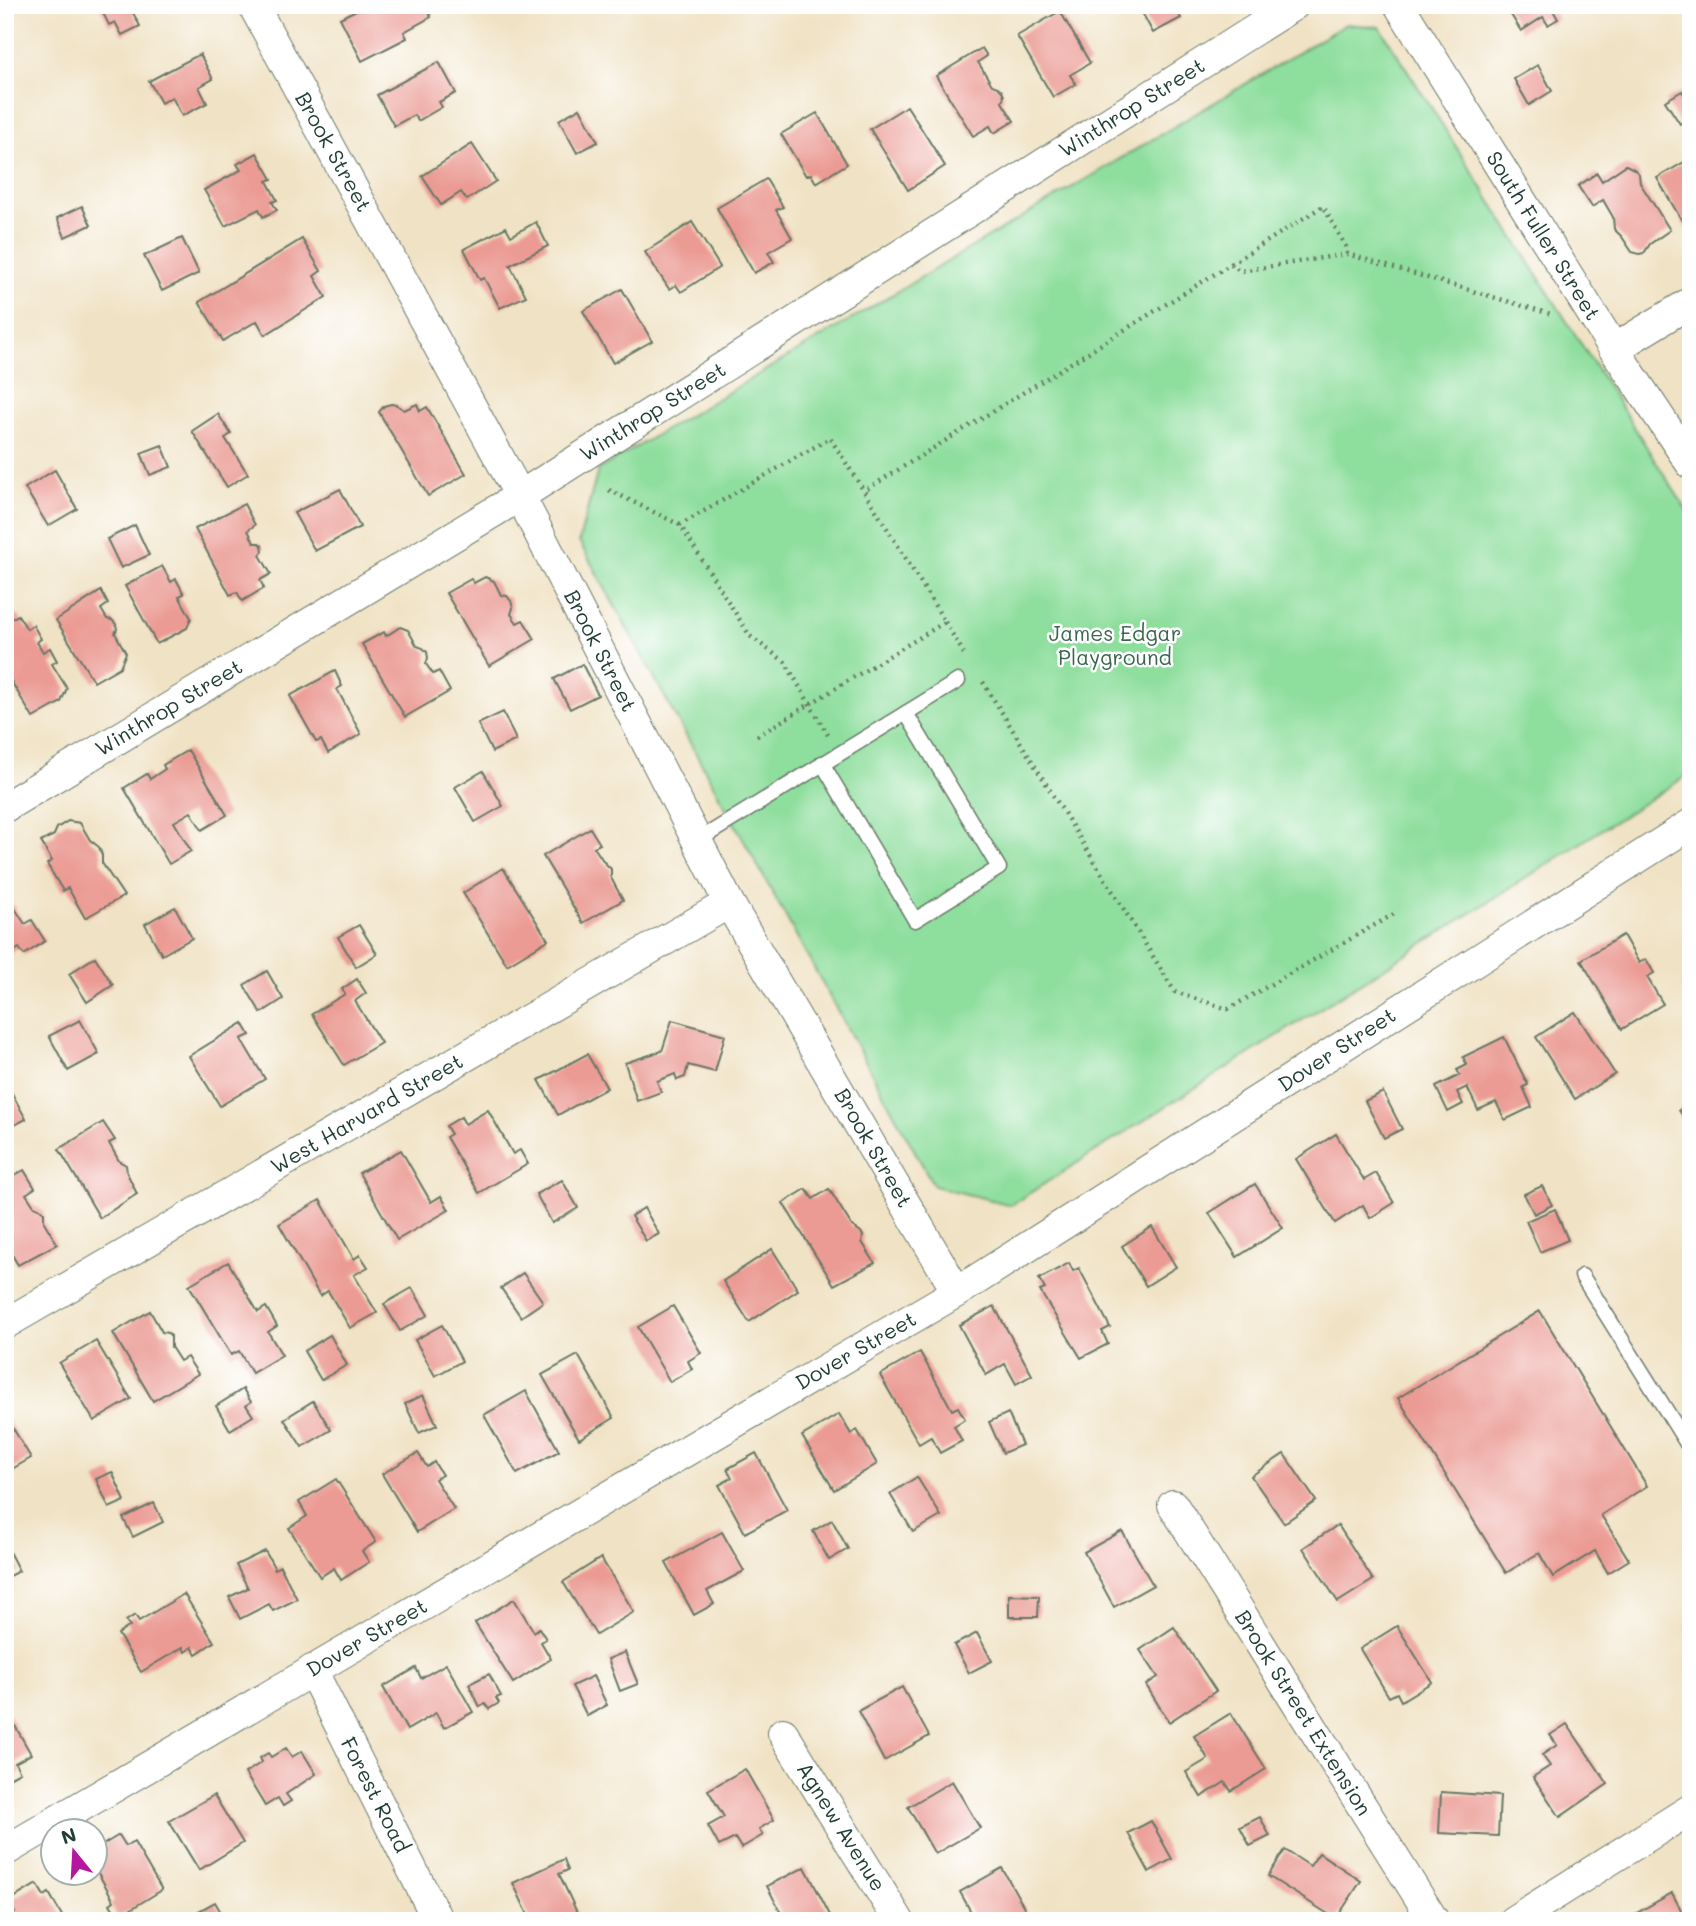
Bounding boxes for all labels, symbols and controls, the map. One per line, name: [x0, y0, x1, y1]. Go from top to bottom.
street label: Winthrop Street: [1053, 51, 1209, 162]
street label: Brook Street: [290, 86, 378, 216]
street label: South Fuller Street: [1481, 146, 1607, 325]
street label: Winthrop Street: [574, 355, 730, 466]
street label: Brook Street: [559, 585, 644, 716]
park label: James Edgar Playground: [1049, 619, 1181, 670]
street label: Winthrop Street: [90, 652, 247, 761]
street label: Dover Street: [1272, 1001, 1400, 1097]
street label: West Harvard Street: [265, 1047, 467, 1179]
street label: Brook Street: [829, 1083, 919, 1212]
street label: Dover Street: [790, 1304, 920, 1395]
street label: Dover Street: [301, 1591, 431, 1682]
street label: Brook Street Extension: [1230, 1604, 1379, 1820]
street label: Forest Road: [336, 1732, 417, 1857]
street label: Agnew Avenue: [792, 1757, 893, 1896]
north arrow: [38, 1818, 108, 1888]
text: N: [58, 1821, 79, 1849]

